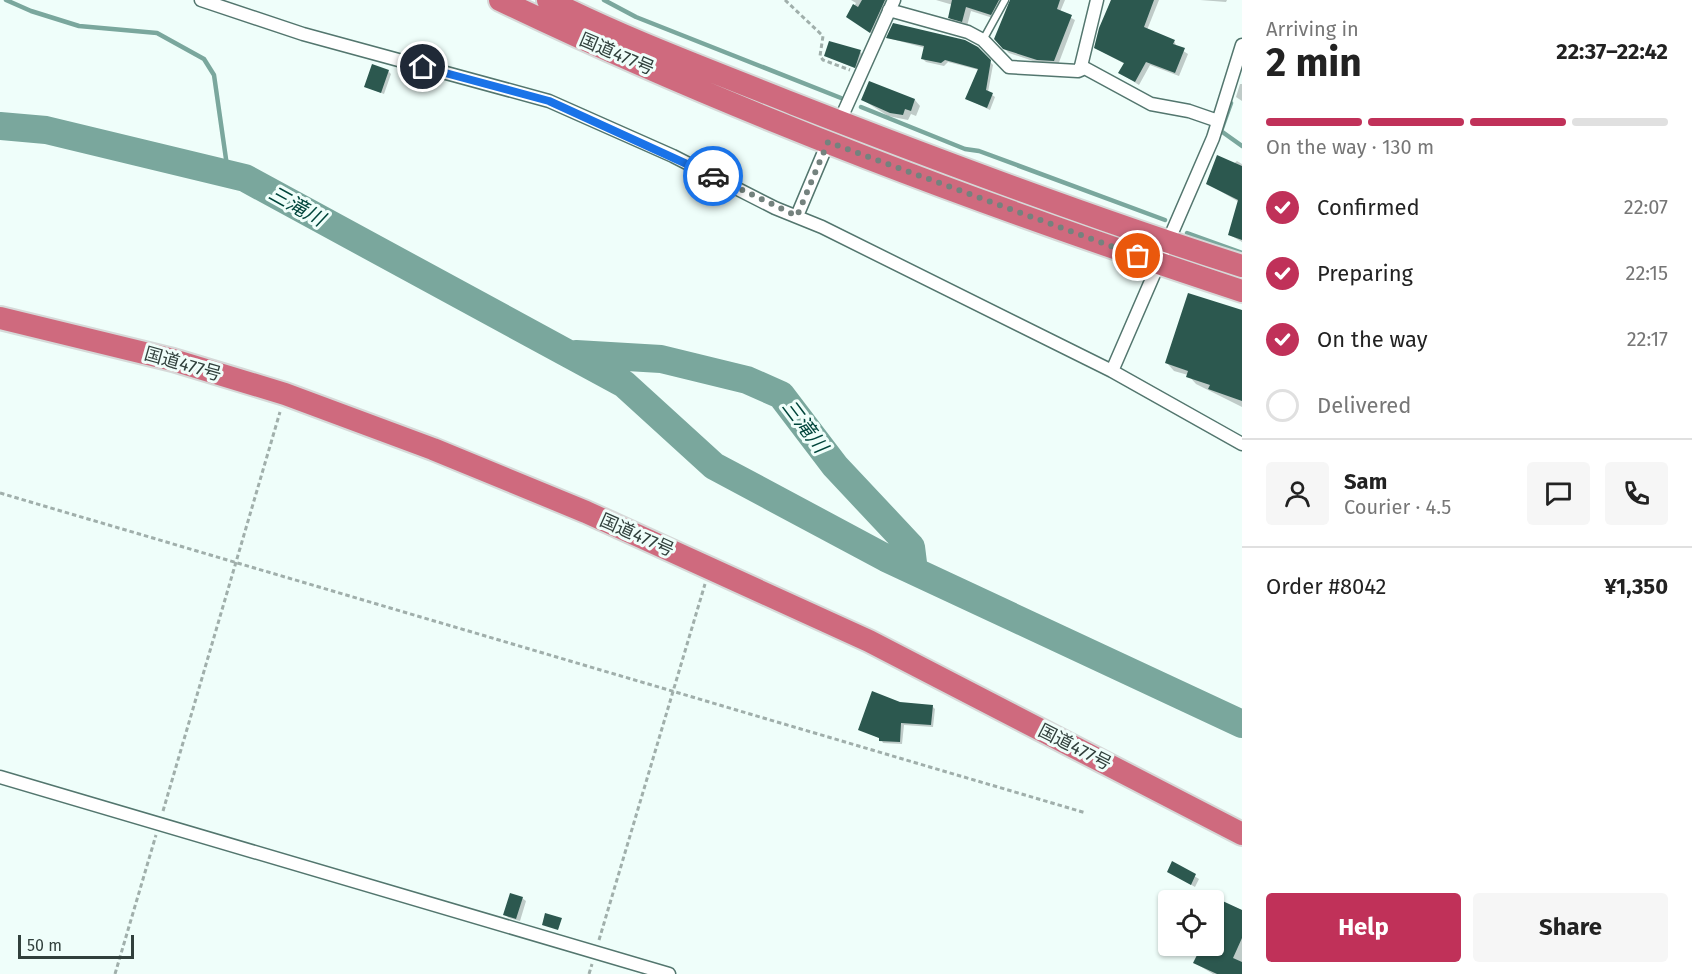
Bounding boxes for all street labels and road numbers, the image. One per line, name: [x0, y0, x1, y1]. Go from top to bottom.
street label: 国道477号: [576, 28, 658, 80]
street label: 国道477号: [142, 343, 224, 385]
street label: 国道477号: [596, 509, 678, 561]
street label: 国道477号: [1035, 719, 1115, 775]

